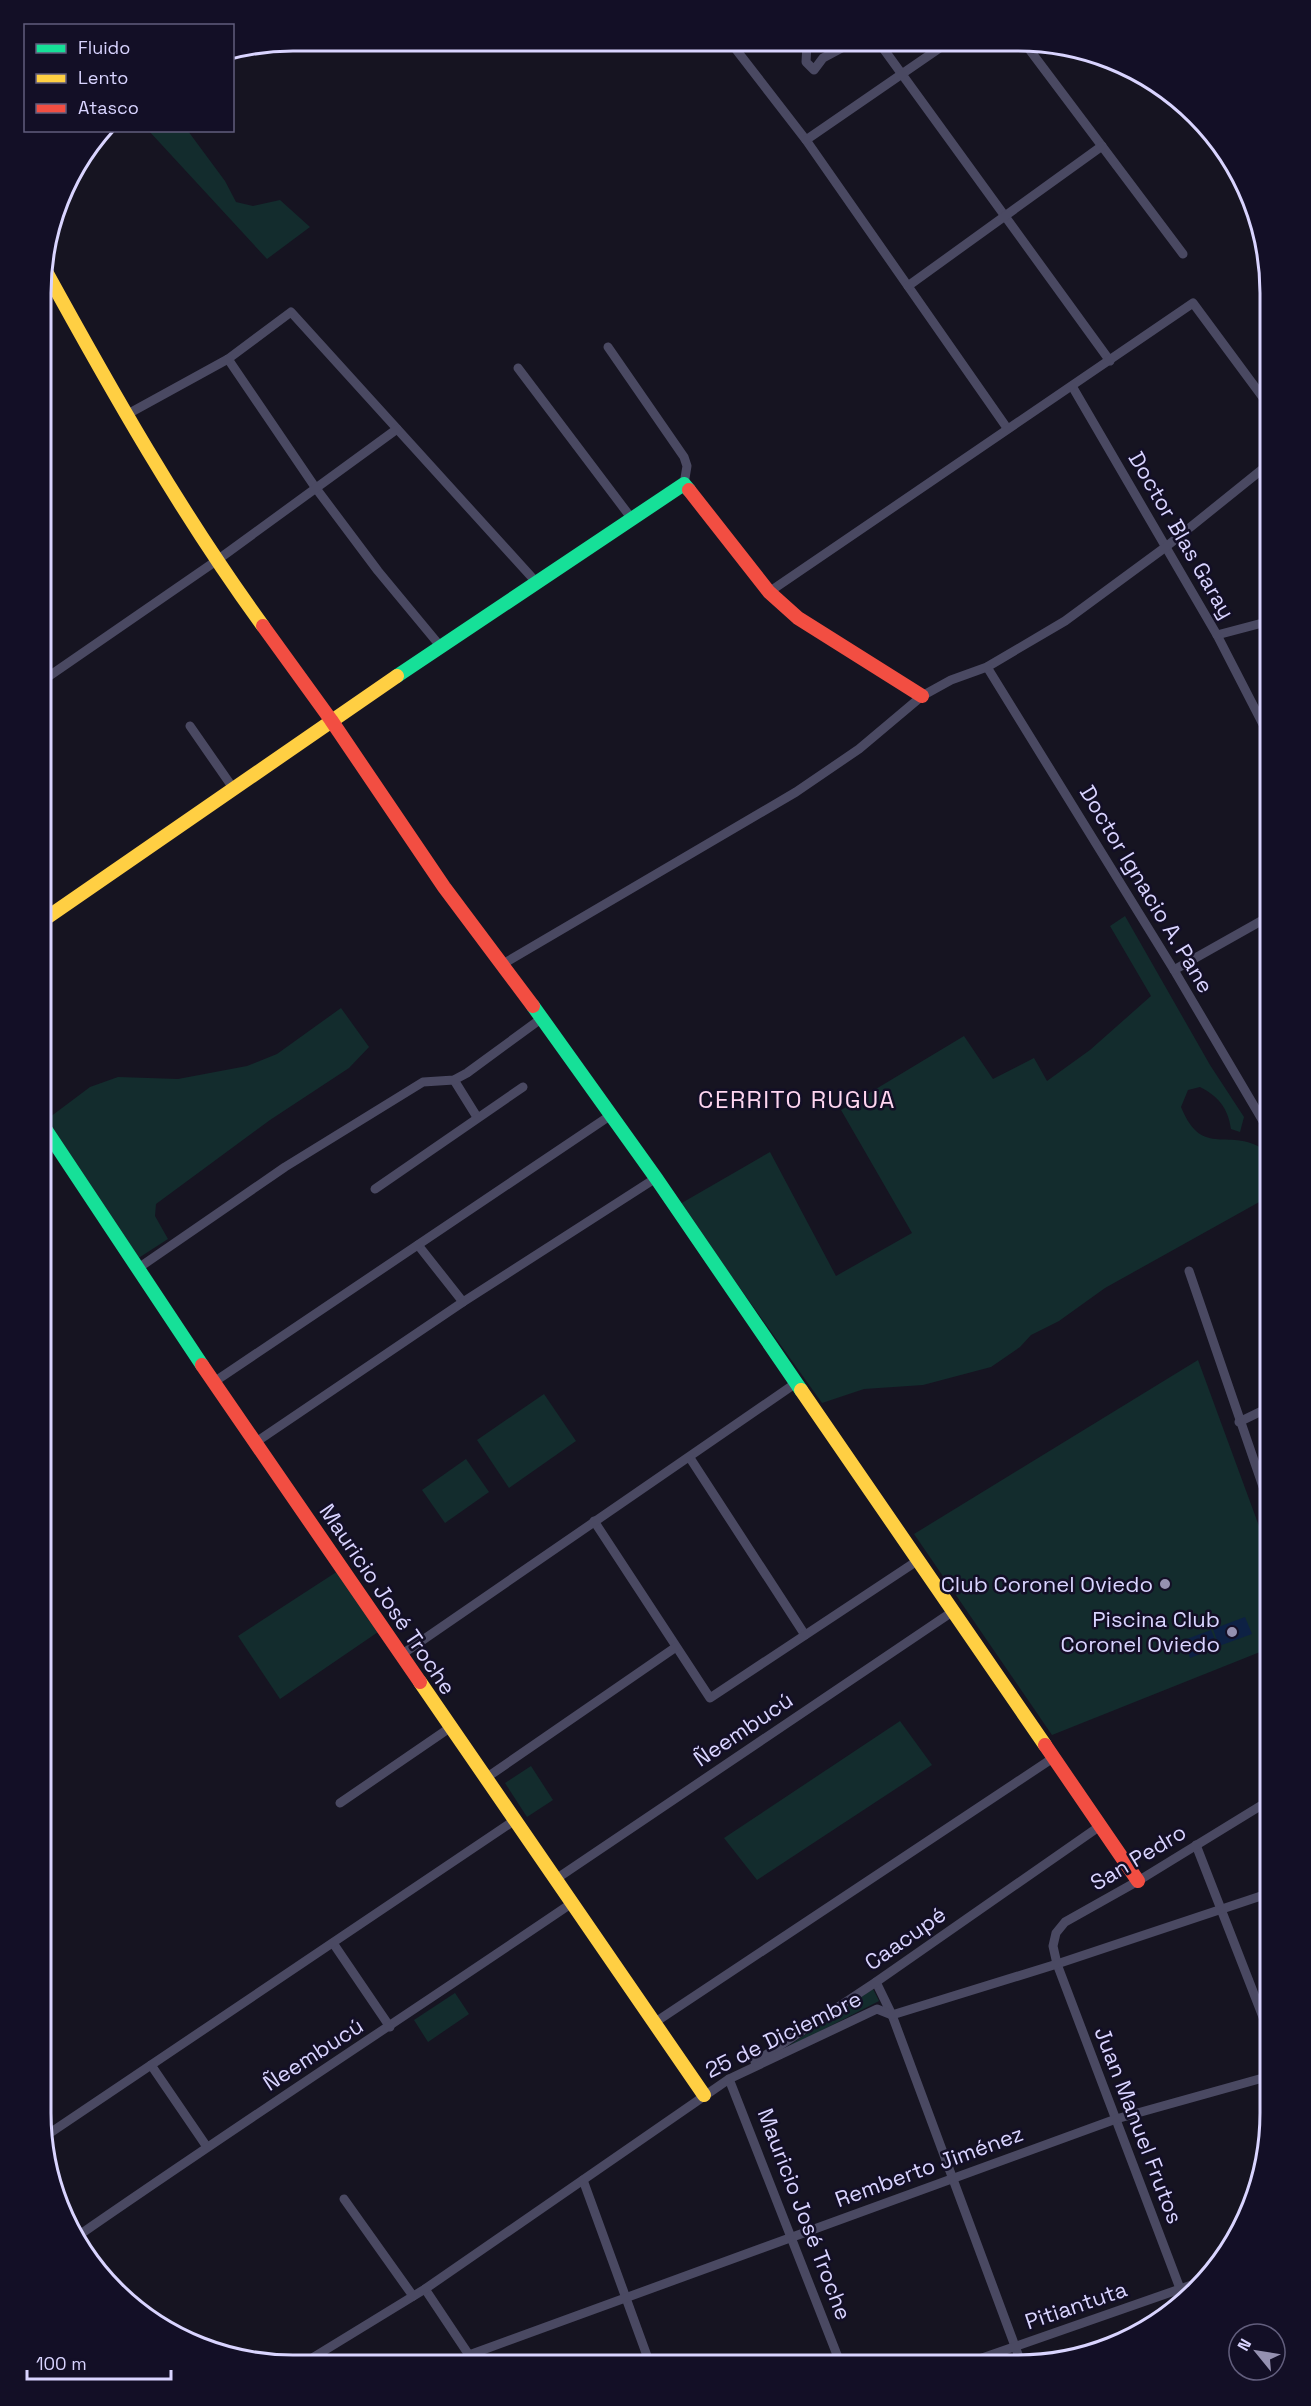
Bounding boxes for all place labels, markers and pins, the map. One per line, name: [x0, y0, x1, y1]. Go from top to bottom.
place label: Club Coronel Oviedo: [941, 1570, 1153, 1598]
marker: Club Coronel Oviedo: [1158, 1577, 1172, 1591]
place label: Piscina Club Coronel Oviedo: [1060, 1605, 1220, 1658]
marker: Piscina Club Coronel Oviedo: [1225, 1625, 1239, 1639]

